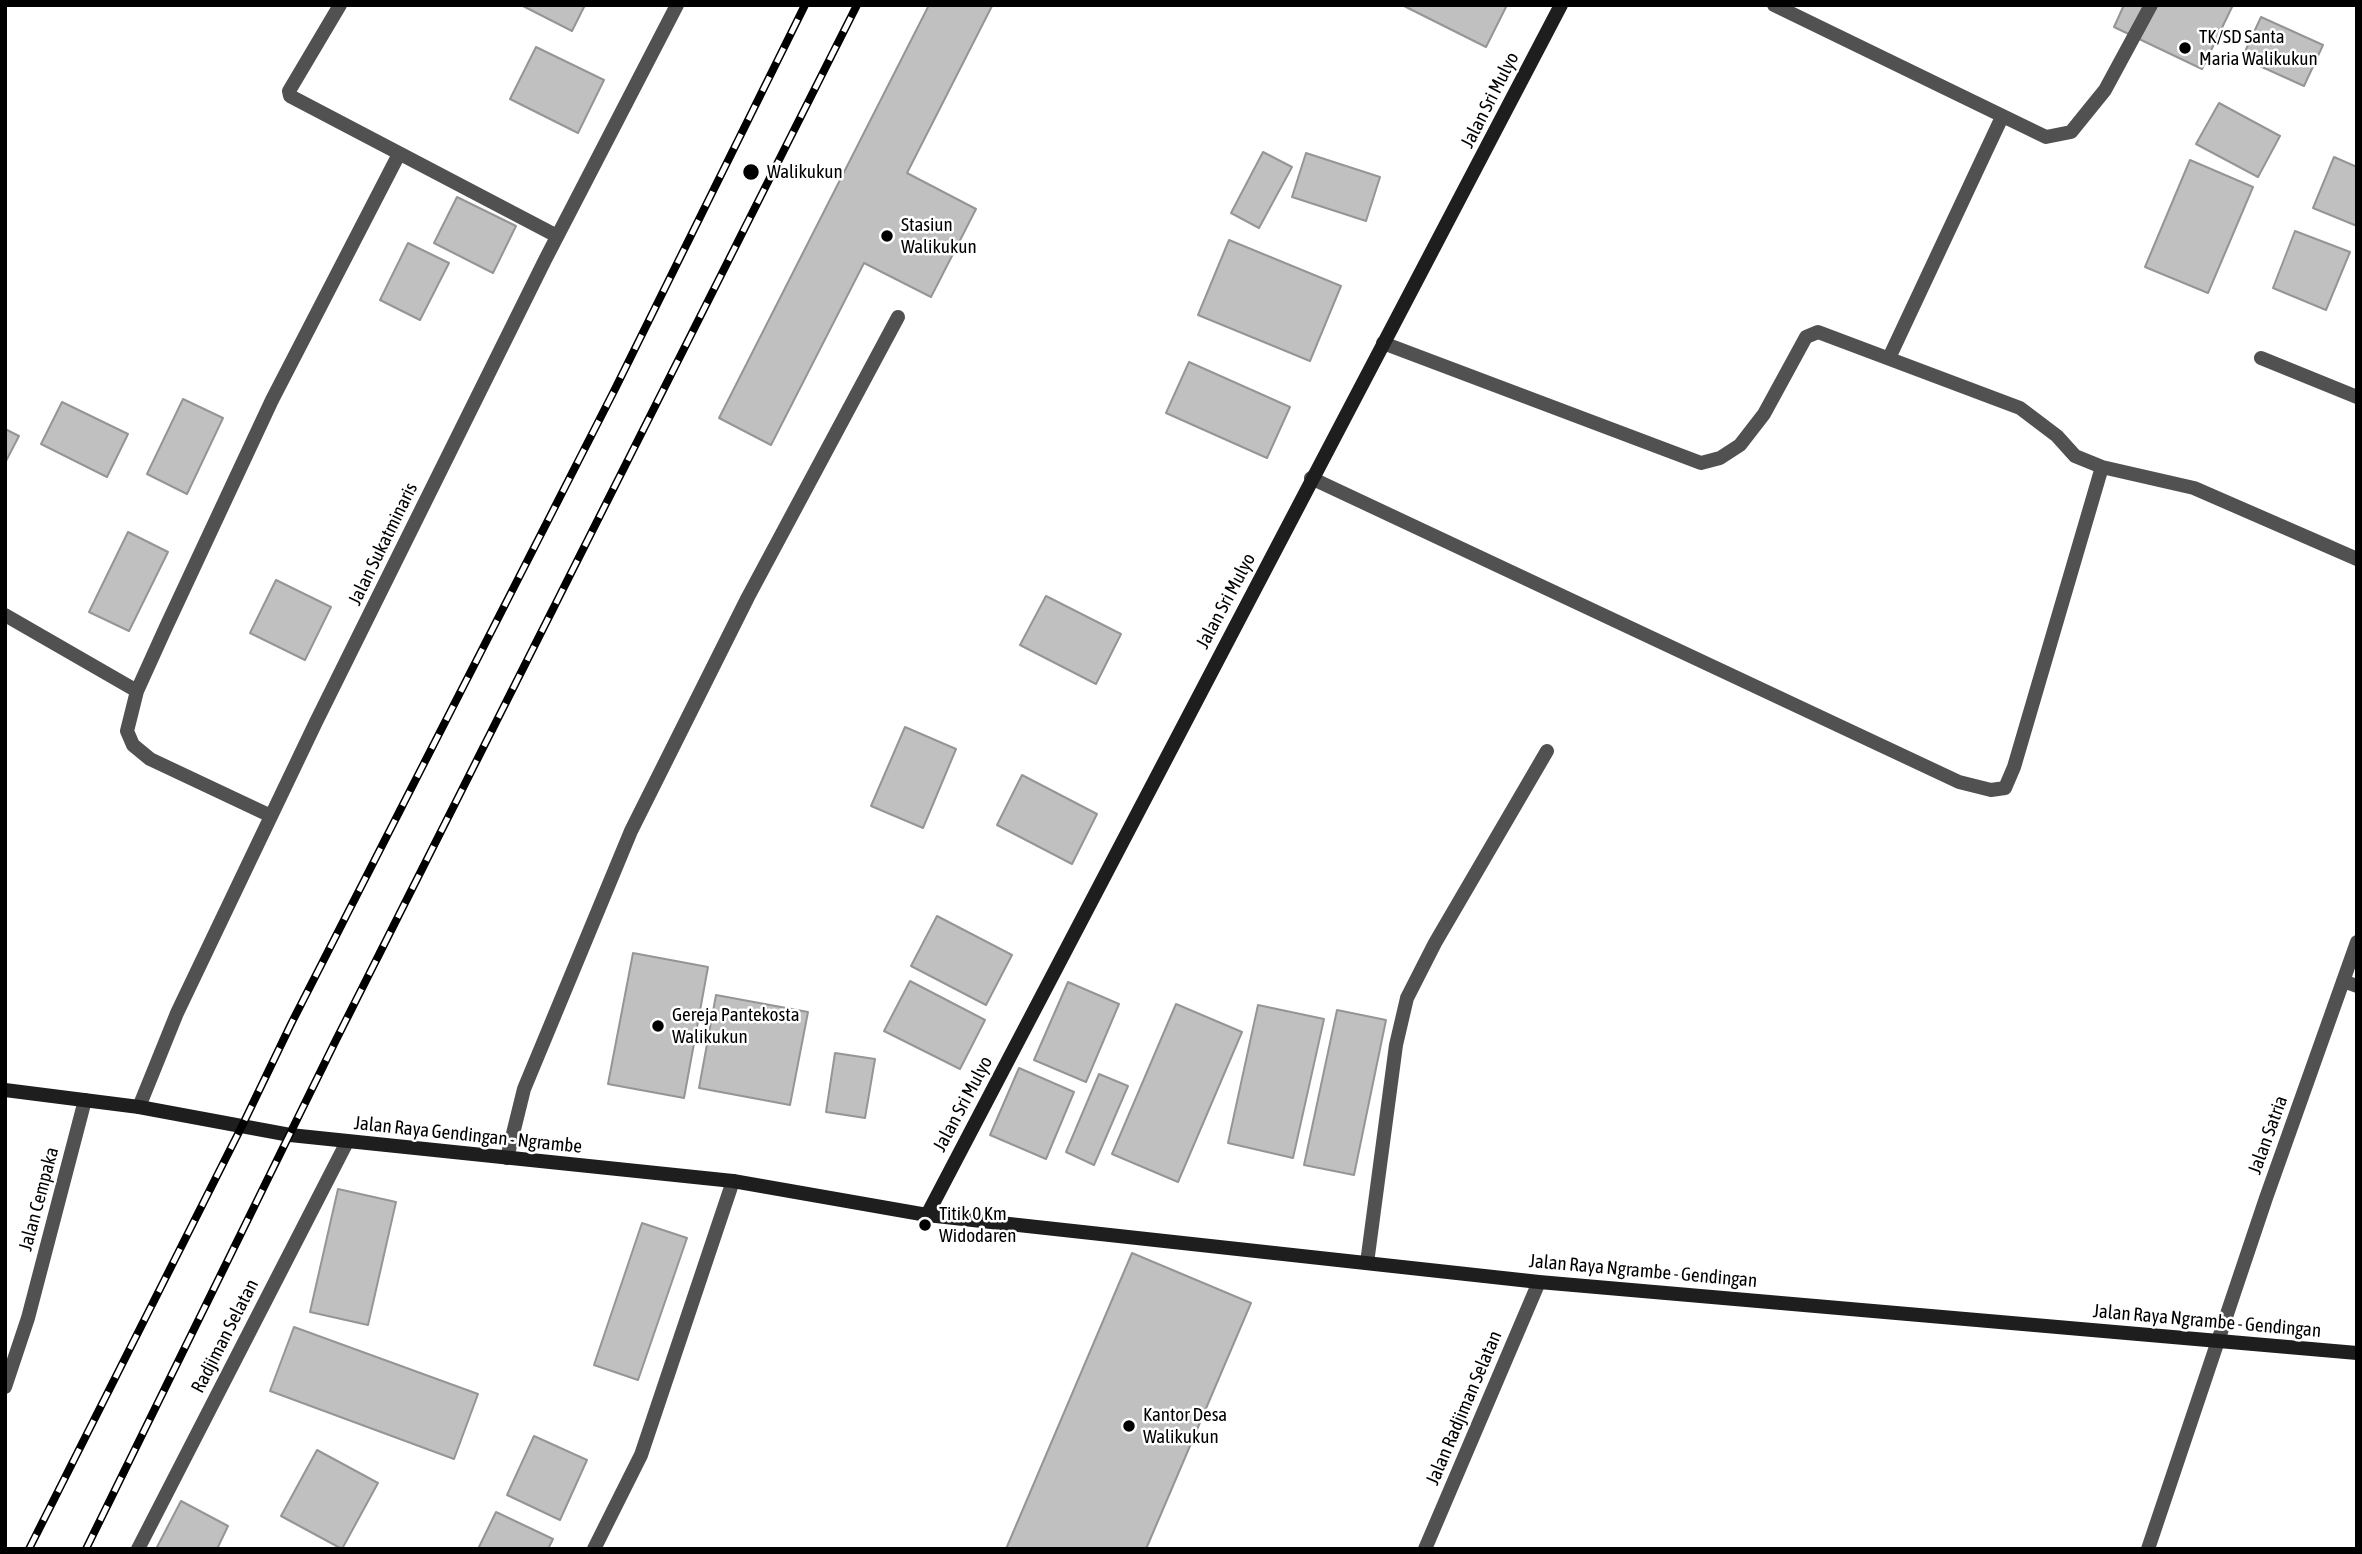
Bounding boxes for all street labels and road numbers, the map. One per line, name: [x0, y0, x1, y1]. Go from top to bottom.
street label: Jalan Sri Mulyo: [1456, 48, 1524, 152]
street label: Jalan Sukatminaris: [344, 479, 422, 609]
street label: Jalan Sri Mulyo: [1191, 550, 1261, 652]
street label: Jalan Sri Mulyo: [928, 1053, 998, 1155]
street label: Jalan Satria: [2243, 1093, 2293, 1177]
street label: Jalan Raya Gendingan - Ngrambe: [353, 1112, 583, 1158]
street label: Jalan Cempaka: [14, 1145, 64, 1253]
street label: Jalan Raya Ngrambe - Gendingan: [1528, 1250, 1758, 1292]
street label: Radjiman Selatan: [187, 1275, 263, 1397]
street label: Jalan Raya Ngrambe - Gendingan: [2092, 1300, 2322, 1342]
street label: Jalan Radjiman Selatan: [1421, 1328, 1507, 1488]

